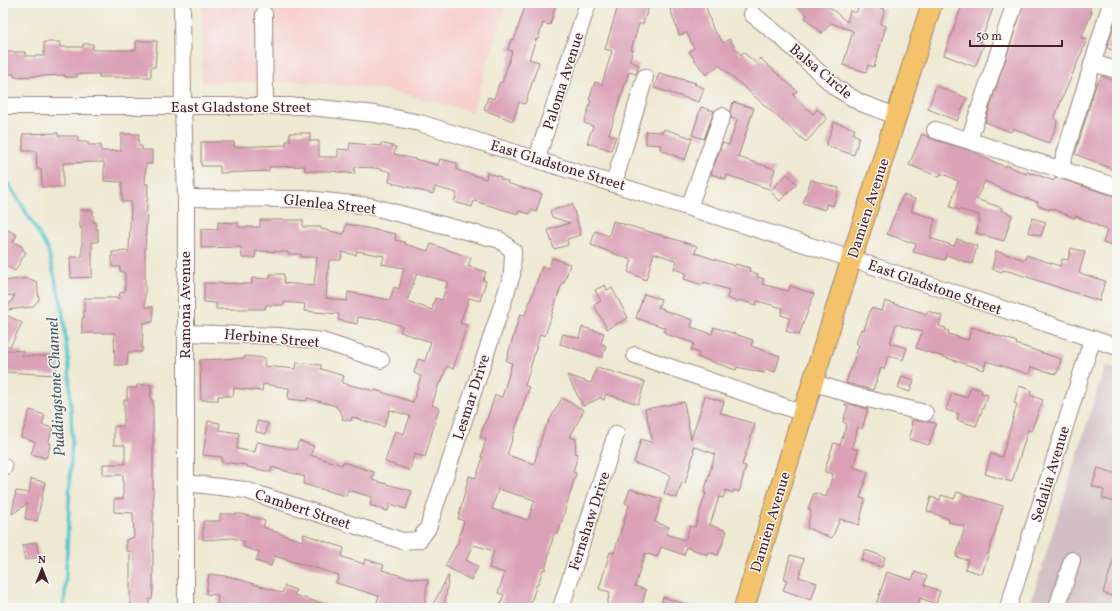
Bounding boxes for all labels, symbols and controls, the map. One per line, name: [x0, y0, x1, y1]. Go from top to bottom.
scale bar: [970, 22, 1062, 48]
text: 50 m: [976, 29, 1002, 45]
street label: Paloma Avenue: [539, 30, 590, 133]
street label: Balsa Circle: [784, 39, 856, 105]
street label: East Gladstone Street: [171, 98, 311, 119]
street label: East Gladstone Street: [487, 136, 628, 197]
street label: Damien Avenue: [843, 156, 896, 261]
street label: Glenlea Street: [283, 190, 377, 221]
street label: Ramona Avenue: [176, 251, 197, 359]
street label: East Gladstone Street: [865, 256, 1004, 321]
water label: Puddingstone Channel: [42, 317, 72, 457]
street label: Herbine Street: [223, 325, 321, 354]
street label: Lesmar Drive: [449, 352, 496, 443]
street label: Sedalia Avenue: [1027, 424, 1076, 525]
street label: Fernshaw Drive: [564, 469, 616, 574]
street label: Damien Avenue: [746, 469, 797, 575]
street label: Cambert Street: [252, 485, 353, 536]
north arrow: [22, 549, 62, 589]
text: N: [38, 553, 46, 568]

